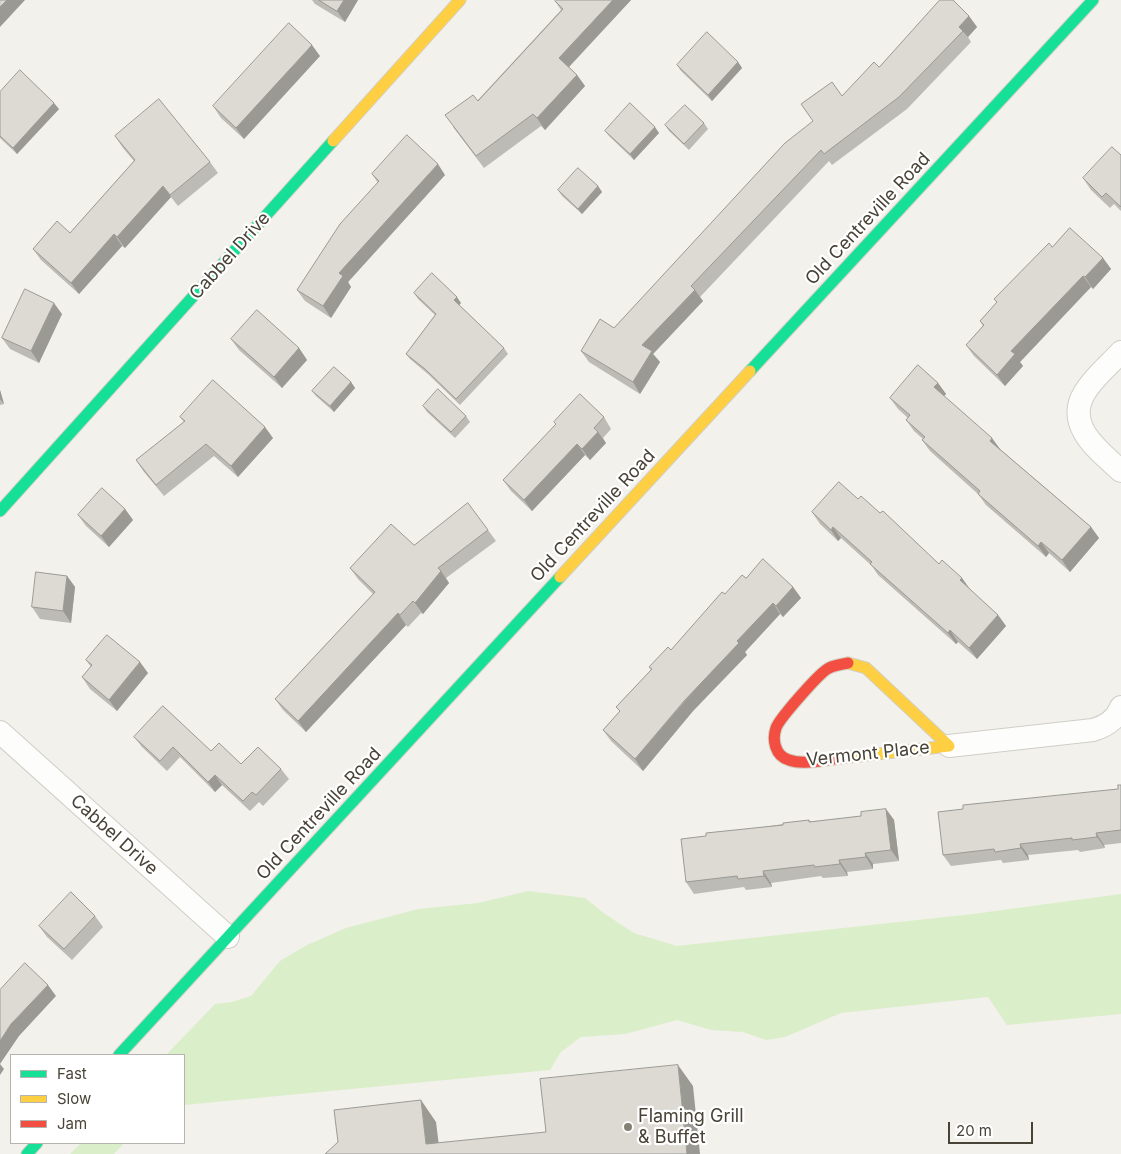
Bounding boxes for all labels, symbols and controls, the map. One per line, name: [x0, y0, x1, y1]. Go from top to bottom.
street label: Old Centreville Road: [801, 148, 935, 290]
street label: Cabbel Drive: [185, 208, 275, 304]
street label: Old Centreville Road: [526, 445, 660, 587]
street label: Vermont Place: [805, 737, 931, 771]
street label: Old Centreville Road: [252, 743, 386, 885]
street label: Cabbel Drive: [66, 790, 162, 880]
legend: [10, 1054, 185, 1144]
text: Fast: [57, 1064, 87, 1083]
text: Slow: [57, 1089, 91, 1108]
place label: Flaming Grill & Buffet: [638, 1106, 744, 1148]
scale bar: [951, 1112, 1036, 1144]
text: Jam: [57, 1114, 87, 1133]
marker: Flaming Grill & Buffet: [622, 1121, 634, 1133]
text: 20 m: [956, 1121, 992, 1140]

